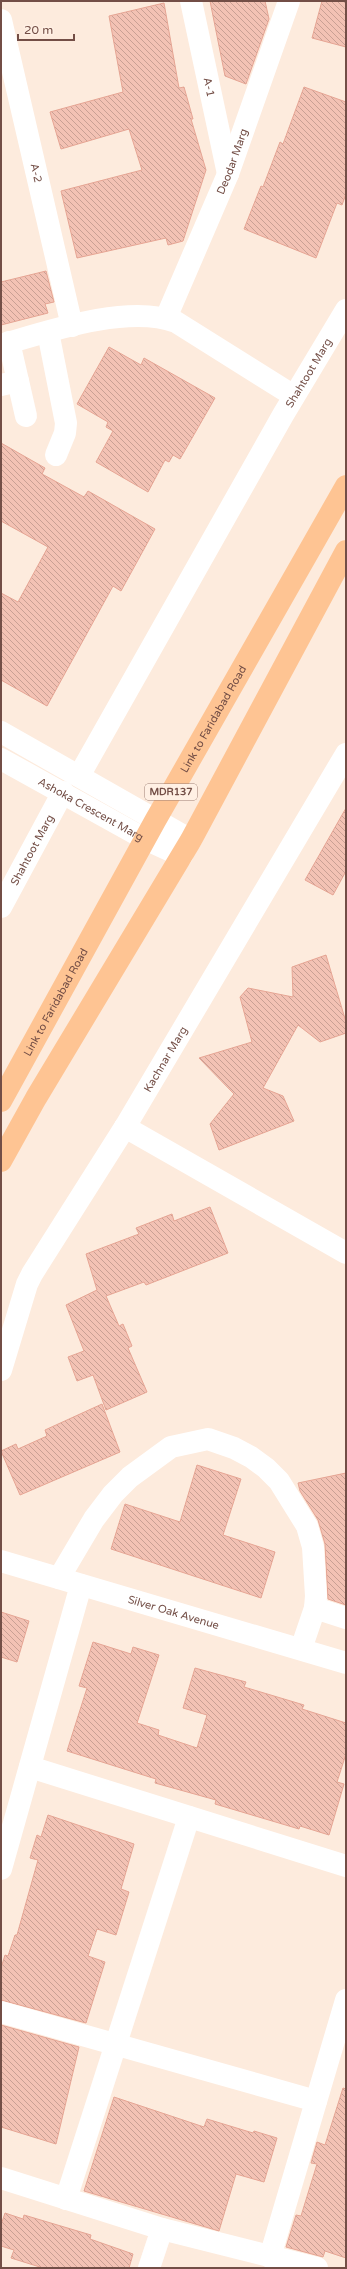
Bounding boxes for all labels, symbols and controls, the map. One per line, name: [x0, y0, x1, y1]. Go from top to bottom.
scale bar: [18, 16, 74, 42]
text: 20 m: [24, 23, 53, 37]
street label: A-1: [201, 76, 218, 98]
street label: Deodar Marg: [214, 127, 250, 196]
street label: A-2: [28, 162, 45, 184]
street label: Shahtoot Marg: [283, 336, 334, 410]
street label: Link to Faridabad Road: [178, 663, 249, 775]
street label: Ashoka Crescent Marg: [36, 775, 146, 844]
road number: MDR137: [145, 784, 197, 800]
street label: Shahtoot Marg: [7, 812, 56, 887]
street label: Link to Faridabad Road: [21, 946, 90, 1058]
street label: Kachnar Marg: [141, 1024, 190, 1094]
street label: Silver Oak Avenue: [126, 1592, 221, 1632]

